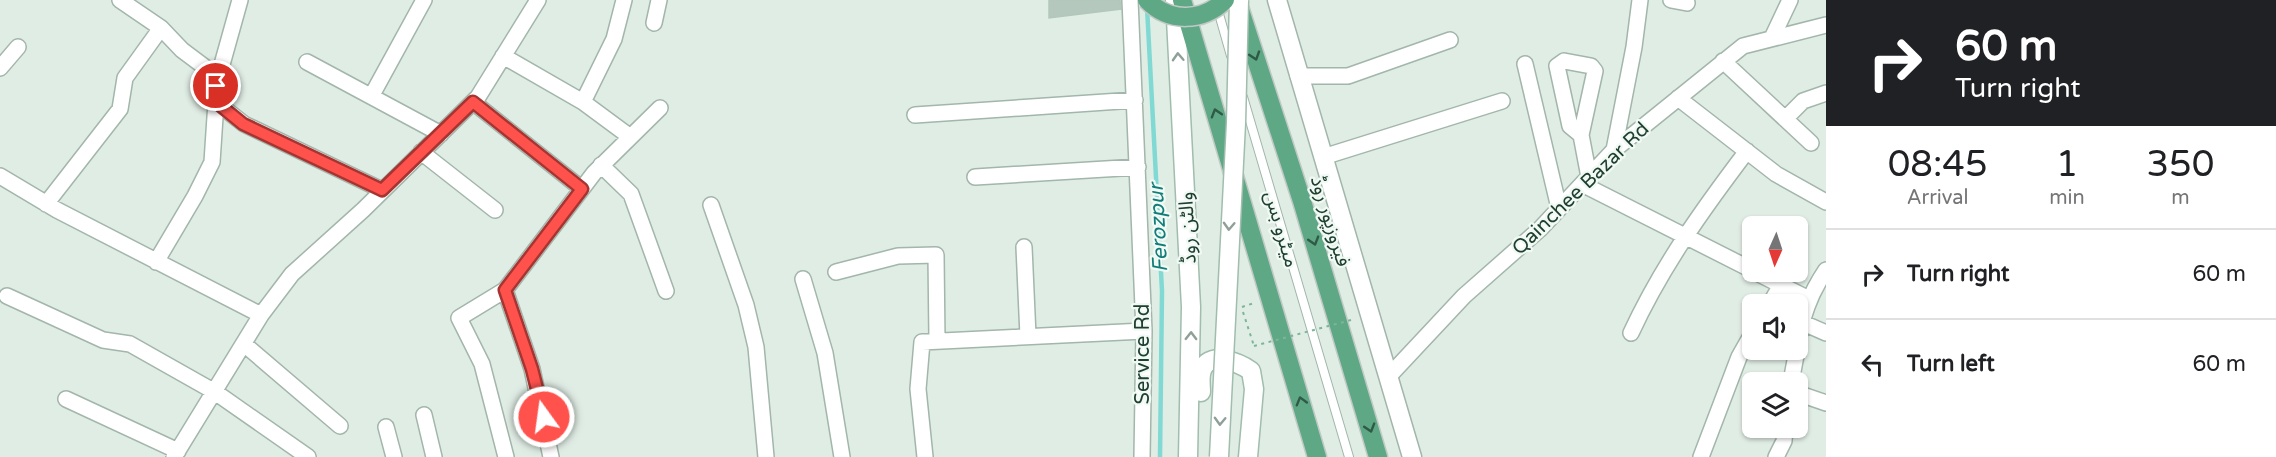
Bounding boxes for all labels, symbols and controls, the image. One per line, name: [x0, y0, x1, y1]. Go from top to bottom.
text: 60 m: [1955, 21, 2057, 72]
icon: right: [1856, 24, 1934, 102]
one-way arrow: [1248, 50, 1260, 61]
one-way arrow: [1171, 52, 1184, 61]
pin: [190, 60, 241, 111]
icon: arrive: [199, 69, 232, 102]
text: Turn right: [1955, 72, 2081, 105]
one-way arrow: [1211, 108, 1223, 119]
street label: Qainchee Bazar Rd: [1507, 117, 1654, 260]
text: 08:45: [1888, 143, 1988, 186]
text: 1: [2056, 143, 2078, 186]
text: 350: [2146, 143, 2214, 186]
street label: فیروزپور روڈ: [1305, 173, 1355, 270]
water label: Ferozpur: [1144, 180, 1173, 273]
text: Arrival: [1907, 186, 1969, 210]
text: min: [2049, 186, 2085, 210]
text: m: [2171, 186, 2190, 210]
street label: میٹرو بس: [1259, 188, 1303, 270]
street label: والٹن روڈ: [1174, 191, 1202, 265]
north arrow: [1742, 216, 1808, 282]
map controls: [1742, 216, 1808, 438]
one-way arrow: [1222, 222, 1235, 231]
one-way arrow: [1307, 236, 1319, 246]
icon: right: [1856, 258, 1889, 291]
text: Turn right: [1907, 261, 2009, 287]
text: 60 m: [2192, 261, 2246, 287]
button: sound: [1742, 294, 1808, 360]
street label: Service Rd: [1131, 304, 1155, 404]
one-way arrow: [1184, 331, 1197, 340]
icon: left: [1856, 348, 1889, 381]
text: Turn left: [1907, 351, 1995, 377]
text: 60 m: [2192, 351, 2246, 377]
button: layers: [1742, 372, 1808, 438]
position arrow: [512, 385, 576, 449]
one-way arrow: [1296, 396, 1308, 407]
one-way arrow: [1214, 417, 1227, 426]
one-way arrow: [1363, 422, 1375, 433]

